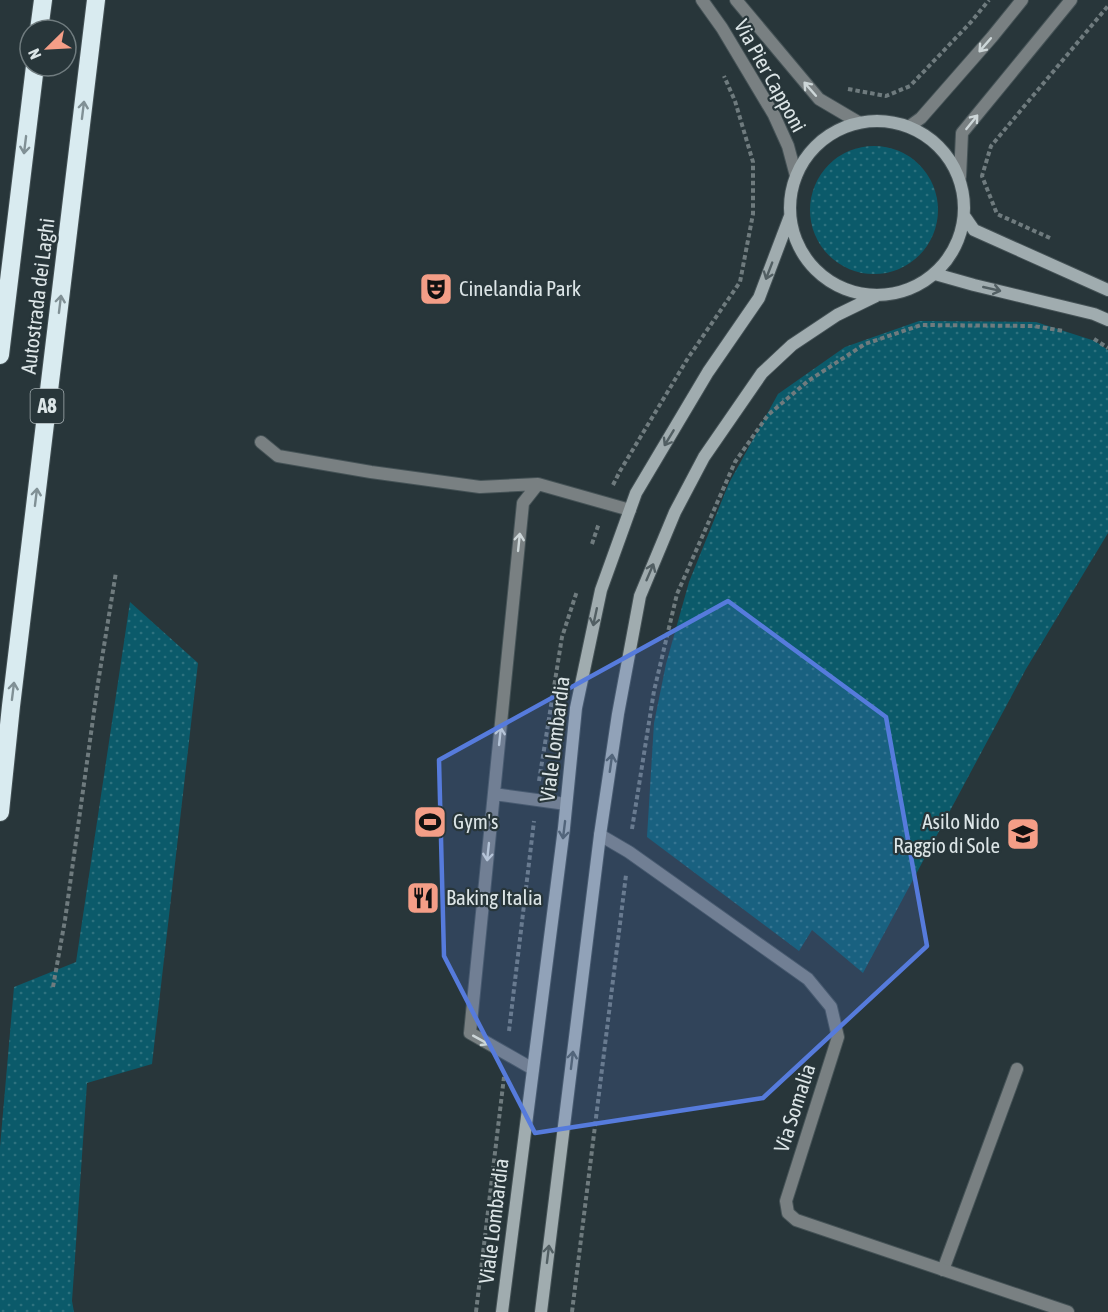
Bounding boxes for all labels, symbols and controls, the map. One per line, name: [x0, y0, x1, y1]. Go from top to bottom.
street label: Via Pier Capponi: [730, 15, 812, 136]
north arrow: [18, 18, 78, 78]
one-way arrow: [978, 37, 992, 52]
text: N: [24, 46, 44, 62]
one-way arrow: [804, 81, 817, 97]
one-way arrow: [78, 101, 89, 121]
one-way arrow: [965, 114, 978, 130]
one-way arrow: [19, 135, 30, 154]
street label: Autostrada dei Laghi: [16, 217, 58, 375]
one-way arrow: [763, 261, 774, 280]
theatre icon: Cinelandia Park: [418, 271, 454, 307]
place label: Cinelandia Park: [459, 276, 581, 300]
one-way arrow: [982, 284, 1001, 296]
one-way arrow: [54, 294, 65, 314]
road number: A8: [30, 389, 63, 423]
one-way arrow: [663, 429, 675, 446]
one-way arrow: [31, 488, 42, 508]
one-way arrow: [514, 532, 525, 552]
one-way arrow: [645, 564, 656, 582]
one-way arrow: [589, 606, 600, 626]
street label: Viale Lombardia: [534, 675, 574, 803]
one-way arrow: [8, 681, 19, 701]
one-way arrow: [495, 726, 506, 746]
one-way arrow: [605, 754, 616, 773]
sports icon: Gym's: [412, 804, 448, 840]
place label: Gym's: [453, 809, 498, 833]
place label: Asilo Nido Raggio di Sole: [893, 809, 1000, 857]
school or university icon: Asilo Nido Raggio di Sole: [1005, 816, 1041, 852]
one-way arrow: [558, 820, 569, 839]
one-way arrow: [482, 842, 493, 862]
restaurant icon: Baking Italia: [405, 880, 441, 916]
place label: Baking Italia: [446, 885, 543, 909]
one-way arrow: [473, 1034, 490, 1046]
one-way arrow: [567, 1051, 578, 1071]
street label: Via Somalia: [768, 1060, 820, 1155]
street label: Viale Lombardia: [473, 1157, 513, 1285]
one-way arrow: [543, 1245, 554, 1264]

